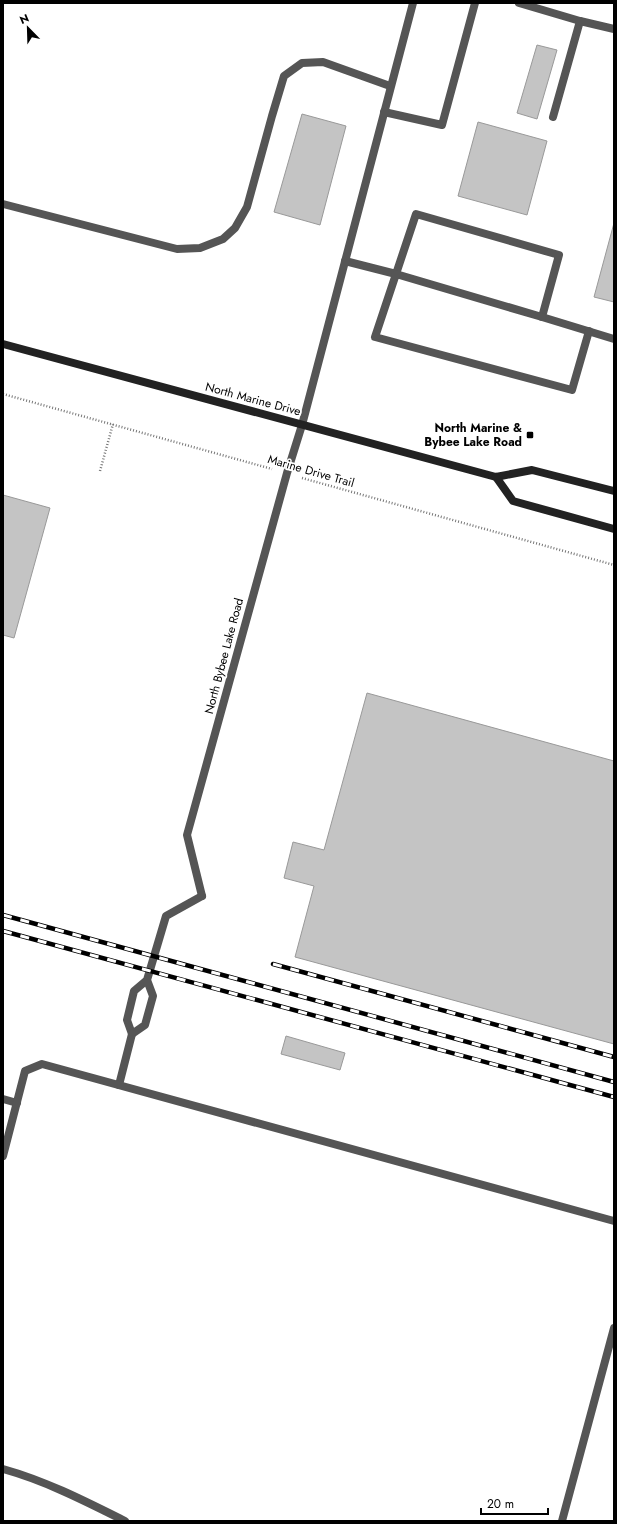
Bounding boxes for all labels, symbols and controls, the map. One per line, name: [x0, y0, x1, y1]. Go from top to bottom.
north arrow: [8, 8, 48, 48]
text: N: [17, 10, 31, 28]
street label: North Marine Drive: [203, 378, 303, 420]
place label: North Marine & Bybee Lake Road: [424, 419, 522, 451]
marker: North Marine & Bybee Lake Road: [525, 430, 535, 440]
street label: Marine Drive Trail: [266, 450, 356, 492]
street label: North Bybee Lake Road: [200, 596, 248, 716]
scale bar: [481, 1490, 548, 1516]
text: 20 m: [487, 1495, 514, 1513]

